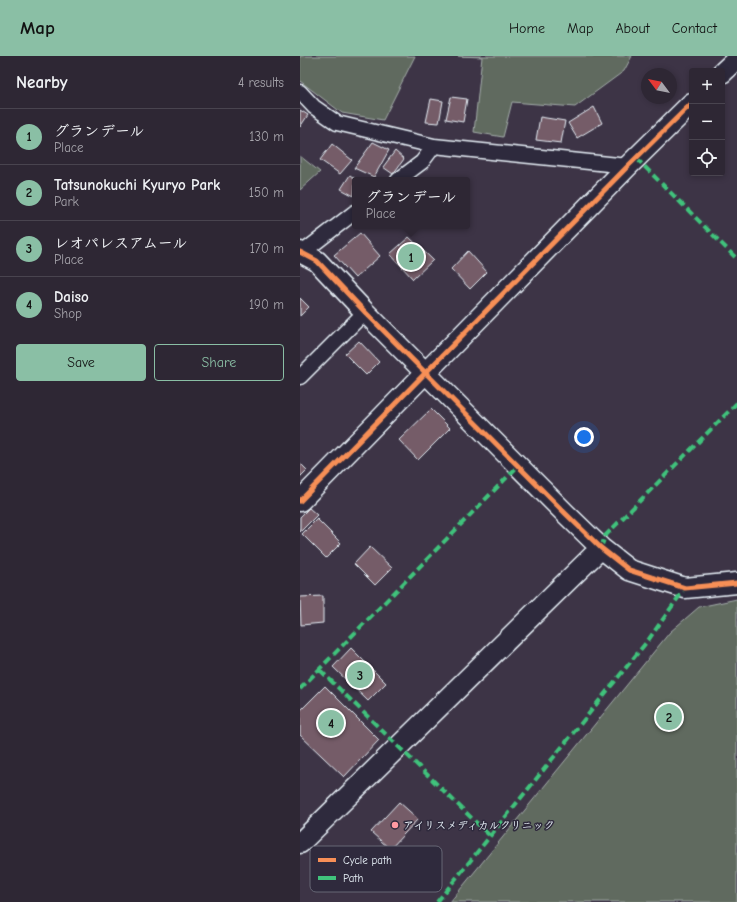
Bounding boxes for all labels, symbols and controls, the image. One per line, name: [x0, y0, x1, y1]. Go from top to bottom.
text: Map: [20, 17, 55, 39]
text: Home: [509, 20, 545, 37]
text: Map: [567, 20, 593, 37]
text: About: [615, 20, 650, 37]
text: Contact: [672, 20, 717, 37]
north arrow: [641, 68, 677, 104]
map controls: [689, 68, 725, 176]
button: +: [689, 68, 725, 104]
text: Nearby: [16, 73, 67, 92]
text: 4 results: [238, 75, 284, 90]
button: −: [689, 104, 725, 140]
text: グランデール: [54, 122, 144, 140]
text: 1: [26, 129, 32, 144]
text: 130 m: [249, 129, 284, 144]
text: Place: [54, 140, 84, 155]
button: locate: [689, 140, 725, 176]
text: Tatsunokuchi Kyuryo Park: [54, 176, 220, 194]
popup: [352, 177, 470, 229]
text: 2: [26, 185, 32, 200]
text: 150 m: [249, 185, 284, 200]
text: グランデール: [366, 188, 456, 206]
text: Park: [54, 194, 79, 209]
text: Place: [366, 206, 395, 221]
text: レオパレスアムール: [54, 234, 187, 252]
text: 3: [26, 241, 32, 256]
text: 170 m: [250, 241, 284, 256]
pin: 1: [398, 242, 424, 272]
text: Place: [54, 252, 84, 267]
text: Daiso: [54, 288, 89, 306]
text: 4: [26, 297, 32, 312]
text: 190 m: [249, 297, 284, 312]
text: Shop: [54, 306, 82, 321]
button: Save: [16, 344, 146, 381]
button: Share: [154, 344, 284, 381]
your location: [574, 427, 594, 447]
pin: 3: [347, 660, 373, 690]
pin: 2: [656, 702, 682, 732]
pin: 4: [318, 708, 344, 738]
place label: アイリスメディカルクリニック: [403, 819, 555, 832]
marker: アイリスメディカルクリニック: [390, 820, 400, 830]
legend: [310, 846, 442, 892]
text: Cycle path: [343, 854, 392, 867]
text: Path: [343, 872, 364, 885]

